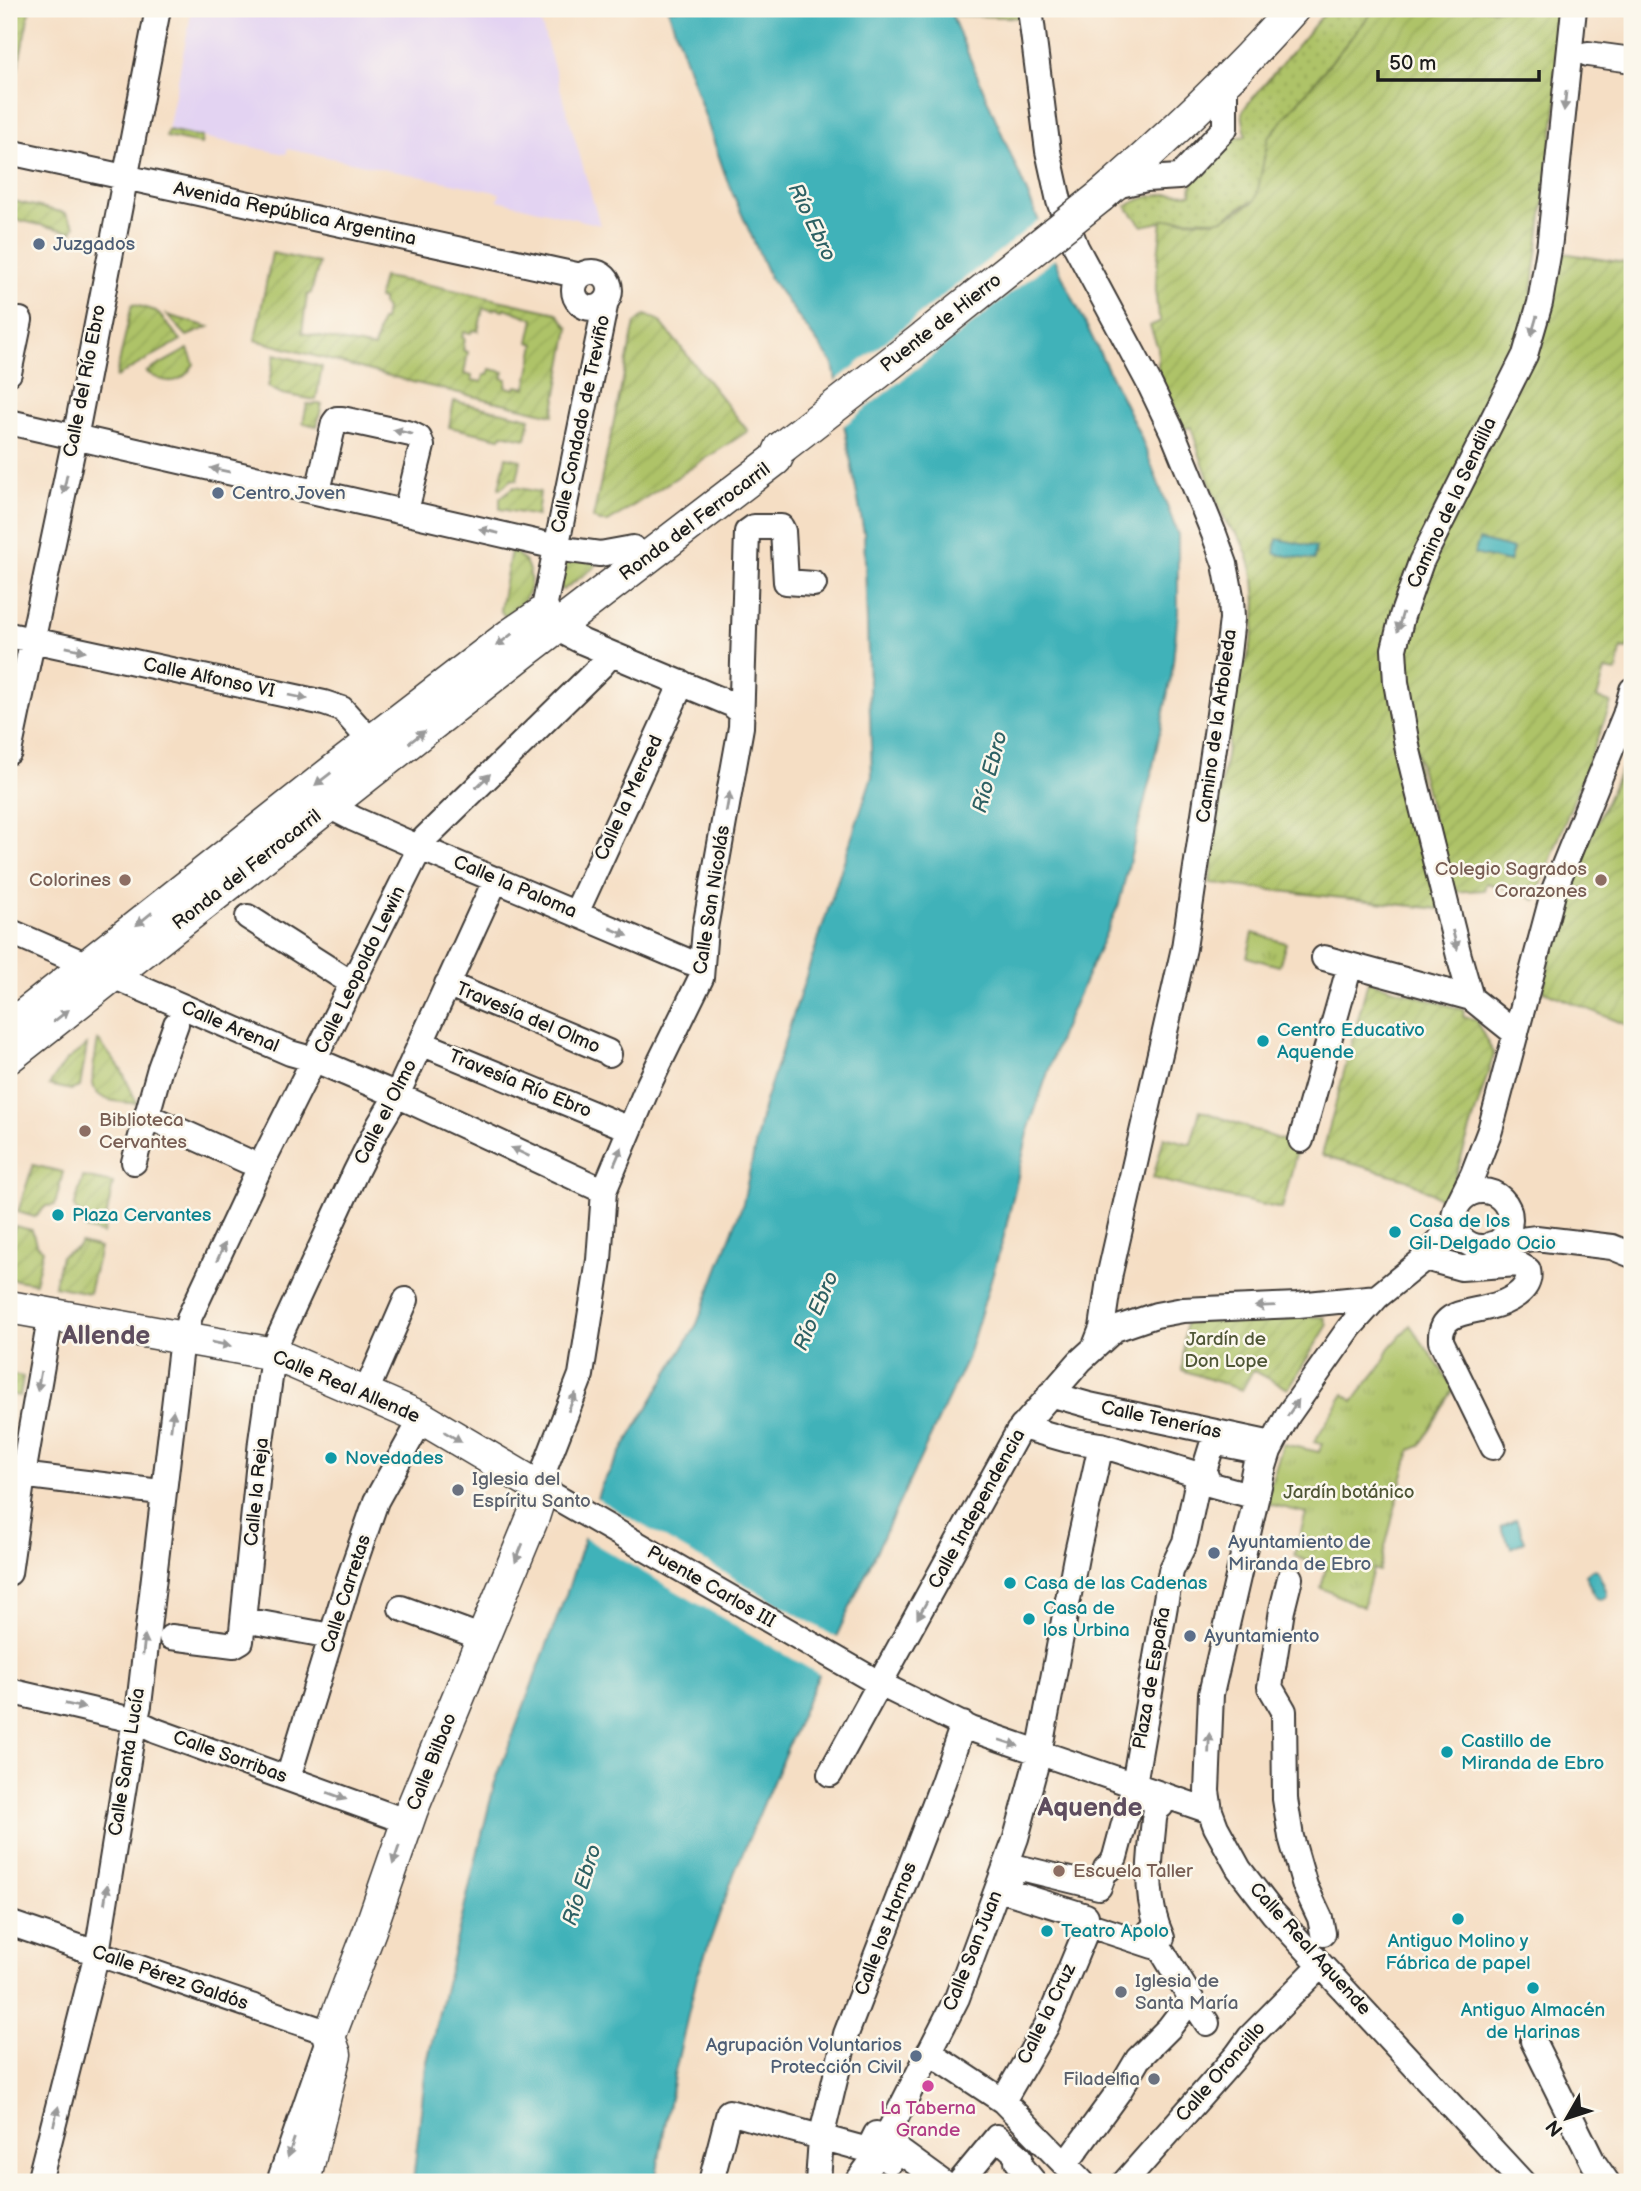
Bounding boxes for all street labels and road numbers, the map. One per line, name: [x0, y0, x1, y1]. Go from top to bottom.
street label: Avenida República Argentina: [172, 177, 418, 251]
street label: Puente de Hierro: [876, 269, 1006, 377]
street label: Calle del Río Ebro: [59, 303, 111, 459]
street label: Calle Condado de Treviño: [547, 313, 615, 535]
street label: Camino de la Sendilla: [1402, 414, 1502, 592]
street label: Ronda del Ferrocarril: [615, 458, 775, 586]
street label: Camino de la Arboleda: [1192, 628, 1242, 824]
street label: Calle Alfonso VI: [141, 653, 277, 703]
street label: Calle la Merced: [590, 732, 668, 864]
street label: Ronda del Ferrocarril: [168, 805, 326, 935]
street label: Calle San Nicolás: [689, 824, 735, 976]
street label: Calle la Paloma: [450, 851, 580, 923]
street label: Calle Leopoldo Lewin: [309, 882, 411, 1058]
street label: Travesía del Olmo: [452, 977, 604, 1059]
street label: Calle Arenal: [178, 996, 282, 1058]
street label: Travesía Río Ebro: [445, 1045, 595, 1123]
street label: Calle el Olmo: [350, 1056, 422, 1168]
street label: Calle Real Allende: [269, 1346, 423, 1428]
street label: Calle Tenerías: [1099, 1396, 1223, 1444]
street label: Calle Independencia: [924, 1425, 1030, 1593]
street label: Calle la Reja: [240, 1437, 274, 1547]
street label: Calle Carretas: [316, 1532, 376, 1656]
street label: Puente Carlos III: [643, 1541, 779, 1633]
street label: Plaza de España: [1128, 1605, 1176, 1751]
street label: Calle Santa Lucía: [104, 1686, 150, 1838]
street label: Calle Bilbao: [402, 1710, 462, 1814]
street label: Calle Sorribas: [170, 1726, 290, 1788]
street label: Calle los Hornos: [850, 1859, 922, 1999]
street label: Calle Real Aquende: [1244, 1878, 1376, 2020]
street label: Calle San Juan: [938, 1888, 1008, 2014]
street label: Calle Pérez Galdós: [89, 1940, 251, 2016]
street label: Calle la Cruz: [1013, 1959, 1082, 2068]
street label: Calle Oroncillo: [1171, 2017, 1271, 2127]

